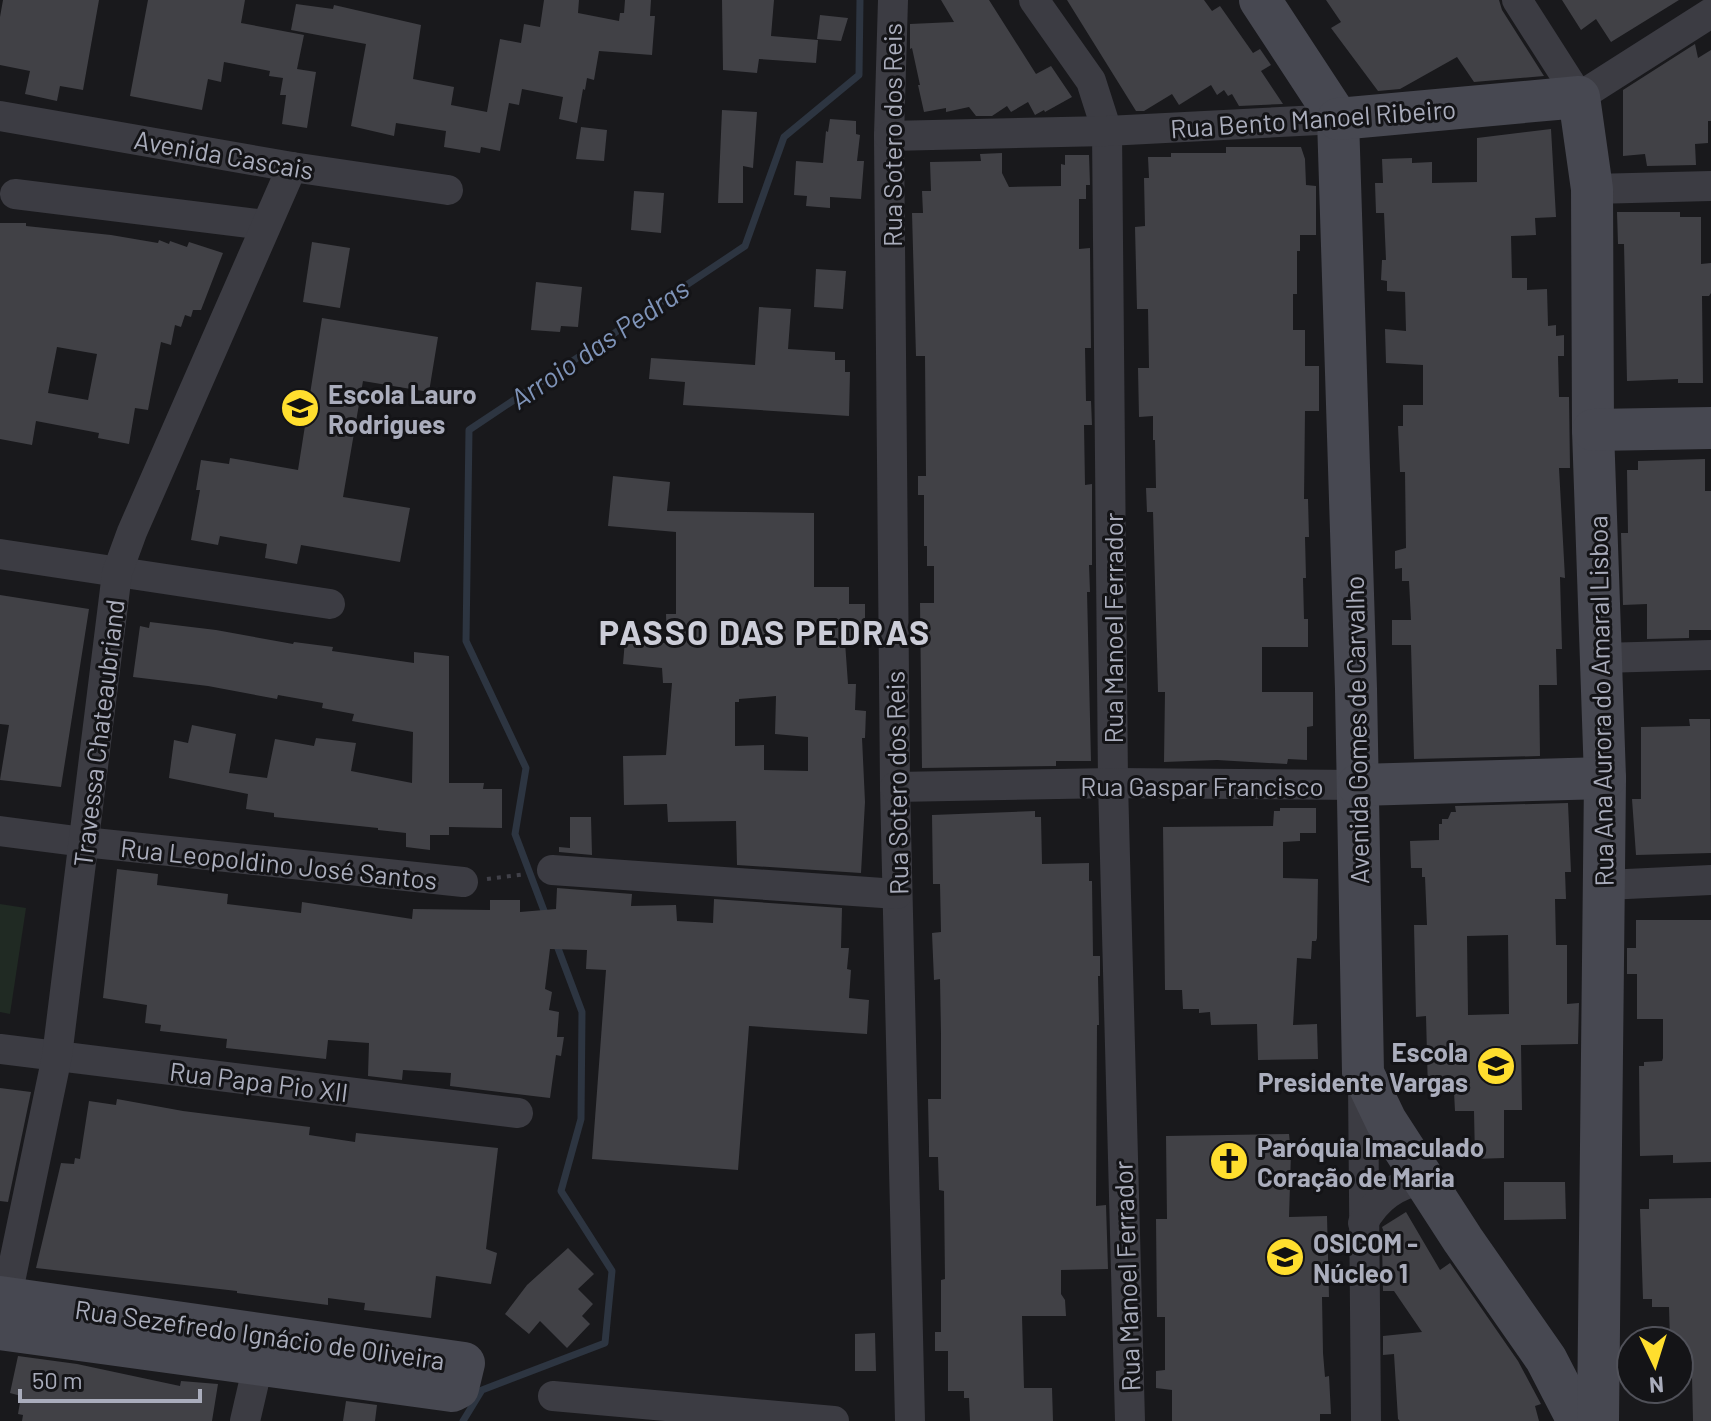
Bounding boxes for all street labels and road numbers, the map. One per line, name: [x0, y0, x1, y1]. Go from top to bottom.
street label: Rua Sotero dos Reis: [876, 23, 907, 247]
street label: Rua Bento Manoel Ribeiro: [1169, 93, 1457, 143]
street label: Avenida Cascais: [132, 123, 316, 185]
street label: Rua Manoel Ferrador: [1097, 512, 1128, 743]
street label: Rua Ana Aurora do Amaral Lisboa: [1581, 515, 1619, 887]
street label: Avenida Gomes de Carvalho: [1338, 575, 1374, 885]
street label: Travessa Chateaubriand: [66, 598, 130, 868]
street label: Rua Sotero dos Reis: [879, 671, 913, 895]
street label: Rua Gaspar Francisco: [1080, 770, 1324, 801]
street label: Rua Leopoldino José Santos: [119, 831, 439, 895]
street label: Rua Papa Pio XII: [168, 1055, 350, 1107]
street label: Rua Manoel Ferrador: [1106, 1160, 1146, 1392]
street label: Rua Sezefredo Ignácio de Oliveira: [73, 1293, 447, 1375]

